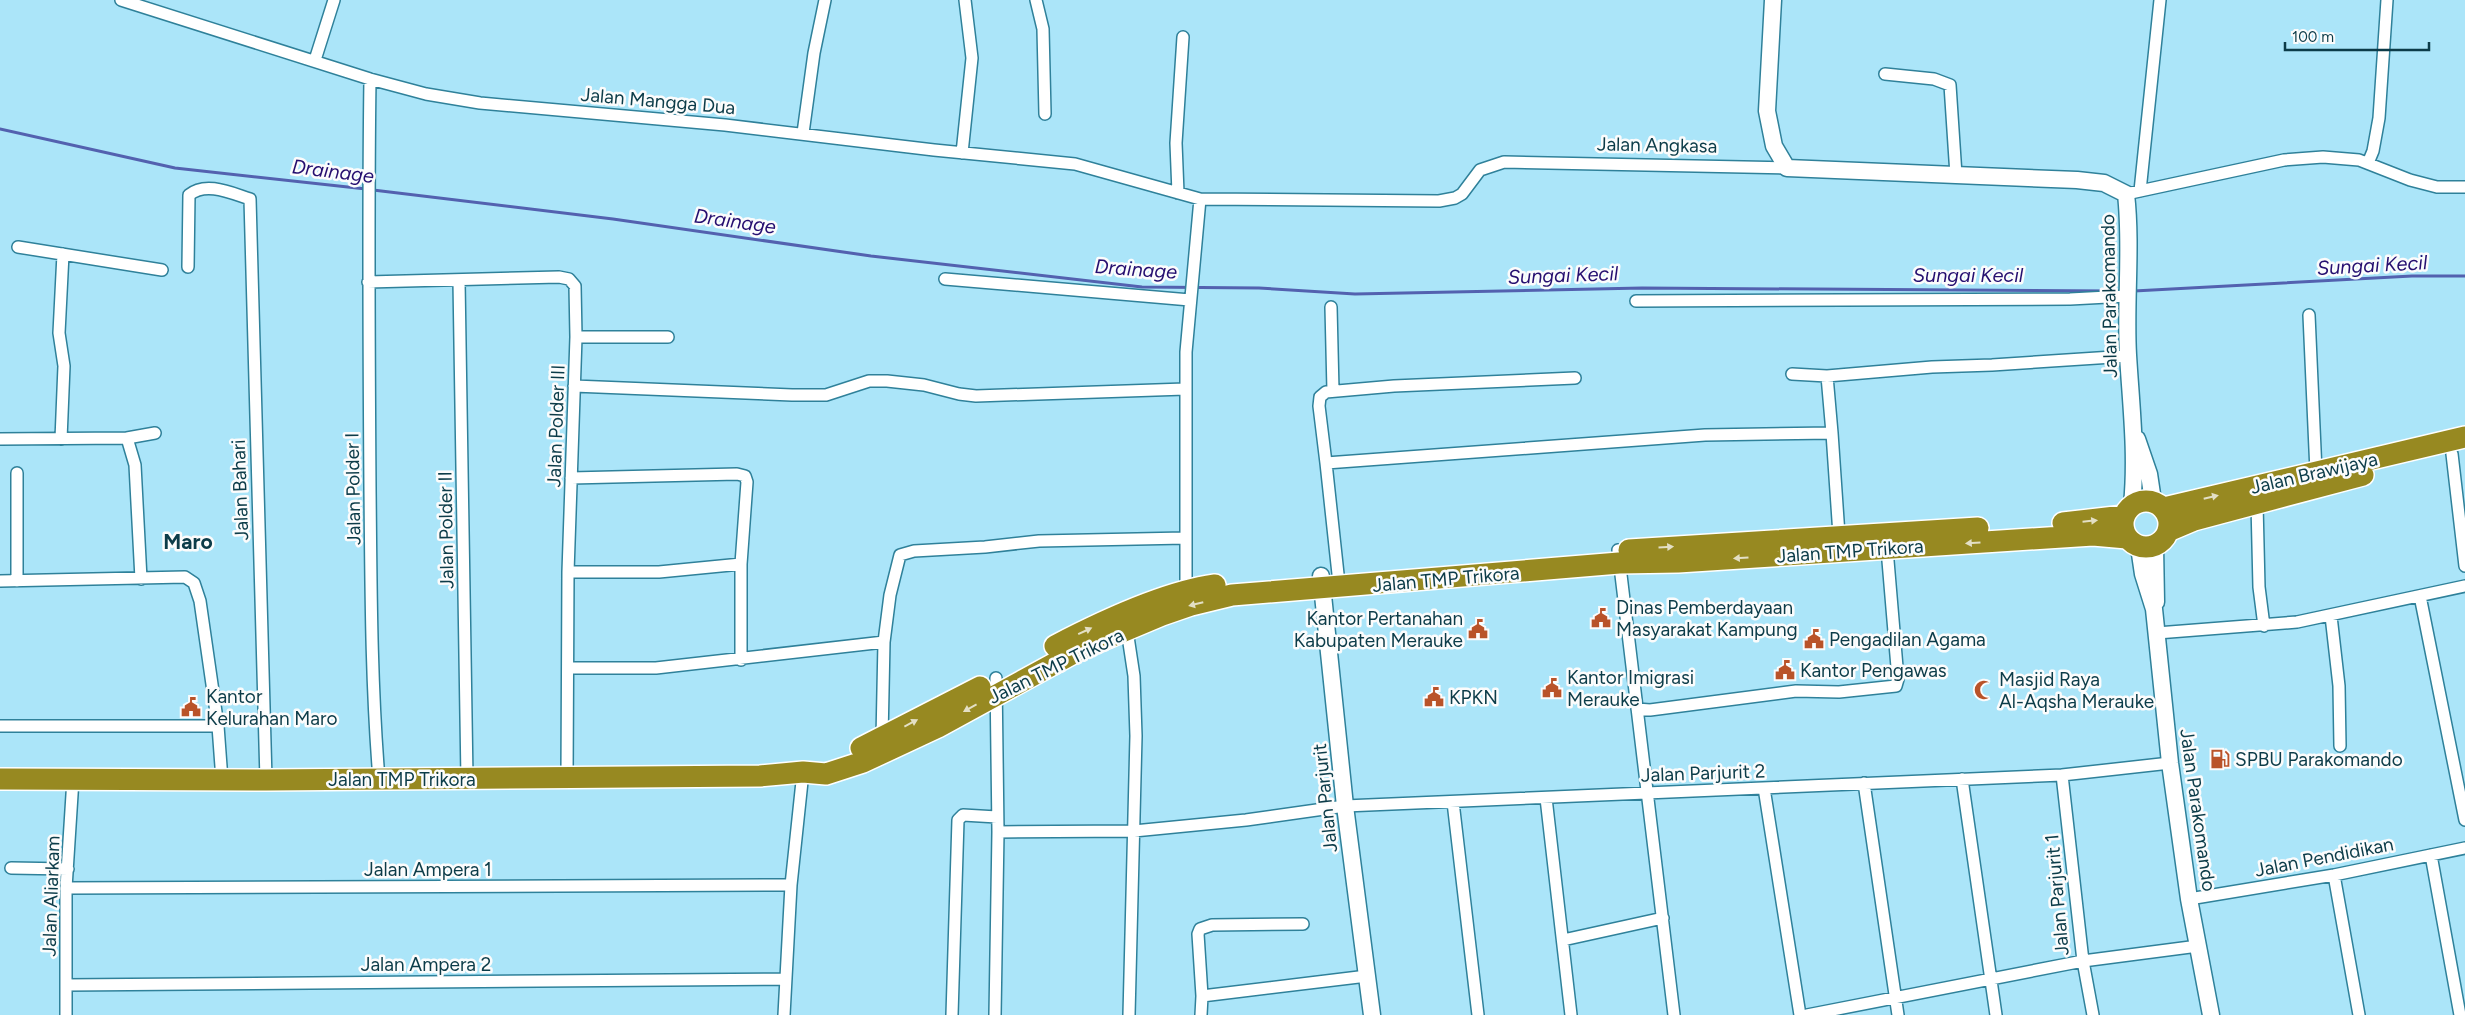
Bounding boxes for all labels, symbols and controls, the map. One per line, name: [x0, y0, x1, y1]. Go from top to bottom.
scale bar: [2285, 20, 2429, 52]
text: 100 m: [2292, 28, 2334, 46]
street label: Jalan Mangga Dua: [580, 83, 736, 119]
street label: Jalan Angkasa: [1597, 132, 1717, 158]
water label: Drainage: [291, 154, 375, 188]
water label: Drainage: [692, 203, 778, 239]
street label: Jalan Parakomando: [2096, 214, 2122, 378]
water label: Sungai Kecil: [2316, 250, 2428, 280]
water label: Drainage: [1094, 254, 1178, 284]
water label: Sungai Kecil: [1507, 261, 1619, 289]
water label: Sungai Kecil: [1913, 263, 2024, 287]
street label: Jalan Polder III: [542, 364, 570, 488]
street label: Jalan Polder I: [341, 433, 365, 545]
street label: Jalan Bahari: [227, 439, 253, 541]
street label: Jalan Brawijaya: [2248, 447, 2380, 499]
street label: Jalan Polder II: [433, 471, 459, 589]
one-way arrow: [2203, 493, 2218, 501]
one-way arrow: [2082, 517, 2098, 525]
district label: Maro: [163, 529, 213, 554]
street label: Jalan TMP Trikora: [1776, 534, 1924, 568]
one-way arrow: [1965, 539, 1981, 547]
one-way arrow: [1658, 543, 1674, 551]
one-way arrow: [1733, 554, 1749, 562]
street label: Jalan TMP Trikora: [1372, 561, 1520, 597]
place label: Dinas Pemberdayaan Masyarakat Kampung: [1616, 596, 1798, 641]
one-way arrow: [1189, 600, 1204, 608]
place label: Kantor Pertanahan Kabupaten Merauke: [1294, 607, 1463, 652]
public building icon: Dinas Pemberdayaan Masyarakat Kampung: [1590, 607, 1612, 629]
public building icon: Kantor Pertanahan Kabupaten Merauke: [1467, 618, 1489, 640]
street label: Jalan TMP Trikora: [985, 623, 1127, 709]
one-way arrow: [1078, 627, 1092, 635]
public building icon: Pengadilan Agama: [1803, 628, 1825, 650]
place label: Pengadilan Agama: [1829, 628, 1986, 651]
public building icon: Kantor Pengawas: [1774, 659, 1796, 681]
place label: Kantor Pengawas: [1800, 659, 1947, 682]
place label: Kantor Imigrasi Merauke: [1567, 666, 1694, 711]
place label: Masjid Raya Al-Aqsha Merauke: [1999, 668, 2154, 713]
public building icon: Kantor Imigrasi Merauke: [1541, 677, 1563, 699]
mosque icon: Masjid Raya Al-Aqsha Merauke: [1973, 679, 1995, 701]
place label: Kantor Kelurahan Maro: [206, 685, 338, 730]
public building icon: KPKN: [1423, 686, 1445, 708]
place label: KPKN: [1449, 686, 1498, 709]
public building icon: Kantor Kelurahan Maro: [180, 696, 202, 718]
one-way arrow: [963, 704, 977, 713]
one-way arrow: [903, 719, 918, 727]
street label: Jalan Parakomando: [2175, 727, 2221, 893]
street label: Jalan Parjurit: [1308, 742, 1342, 854]
fuel station icon: SPBU Parakomando: [2209, 748, 2231, 770]
place label: SPBU Parakomando: [2235, 748, 2403, 771]
street label: Jalan Parjurit 2: [1640, 759, 1766, 787]
street label: Jalan TMP Trikora: [328, 768, 476, 791]
street label: Jalan Pendidikan: [2253, 832, 2395, 882]
street label: Jalan Parjurit 1: [2040, 833, 2074, 957]
street label: Jalan Aliarkam: [37, 835, 65, 957]
street label: Jalan Ampera 1: [364, 858, 492, 881]
street label: Jalan Ampera 2: [361, 953, 491, 976]

